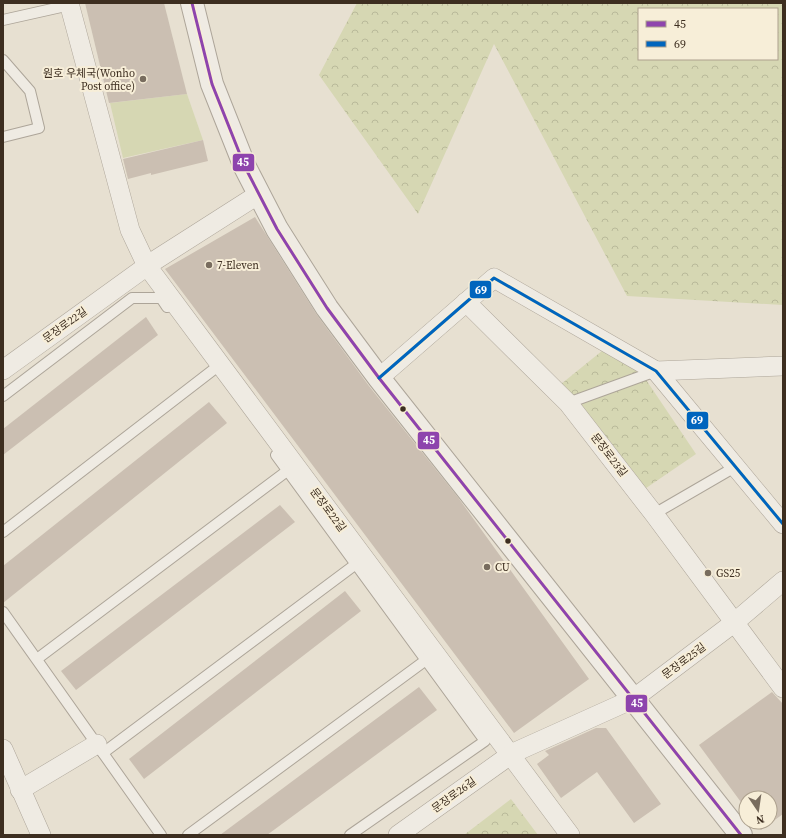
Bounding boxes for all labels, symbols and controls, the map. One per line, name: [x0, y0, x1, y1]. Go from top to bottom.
legend: [638, 8, 778, 60]
text: 45: [674, 16, 686, 32]
text: 69: [674, 36, 686, 52]
place label: 원호 우체국(Wonho Post office): [43, 66, 135, 94]
marker: 원호 우체국(Wonho Post office): [138, 74, 148, 84]
line badge: 45: [232, 153, 255, 172]
text: 45: [237, 155, 249, 170]
place label: 7-Eleven: [217, 258, 259, 273]
marker: 7-Eleven: [204, 260, 214, 270]
line badge: 69: [469, 280, 492, 299]
text: 69: [475, 283, 487, 298]
street label: 문장로22길: [40, 304, 90, 346]
unlabelled marker: [398, 404, 408, 414]
line badge: 69: [686, 411, 709, 430]
text: 69: [691, 413, 703, 428]
street label: 문장로23길: [587, 430, 631, 480]
line badge: 45: [417, 431, 440, 450]
text: 45: [423, 433, 435, 448]
street label: 문장로22길: [307, 485, 349, 535]
unlabelled marker: [503, 536, 513, 546]
place label: CU: [495, 560, 510, 575]
marker: CU: [482, 562, 492, 572]
place label: GS25: [716, 566, 741, 581]
marker: GS25: [703, 568, 713, 578]
street label: 문장로25길: [659, 640, 709, 682]
line badge: 45: [625, 694, 648, 713]
text: 45: [631, 696, 643, 711]
street label: 문장로26길: [429, 774, 479, 816]
north arrow: [738, 790, 778, 830]
text: N: [755, 811, 766, 827]

